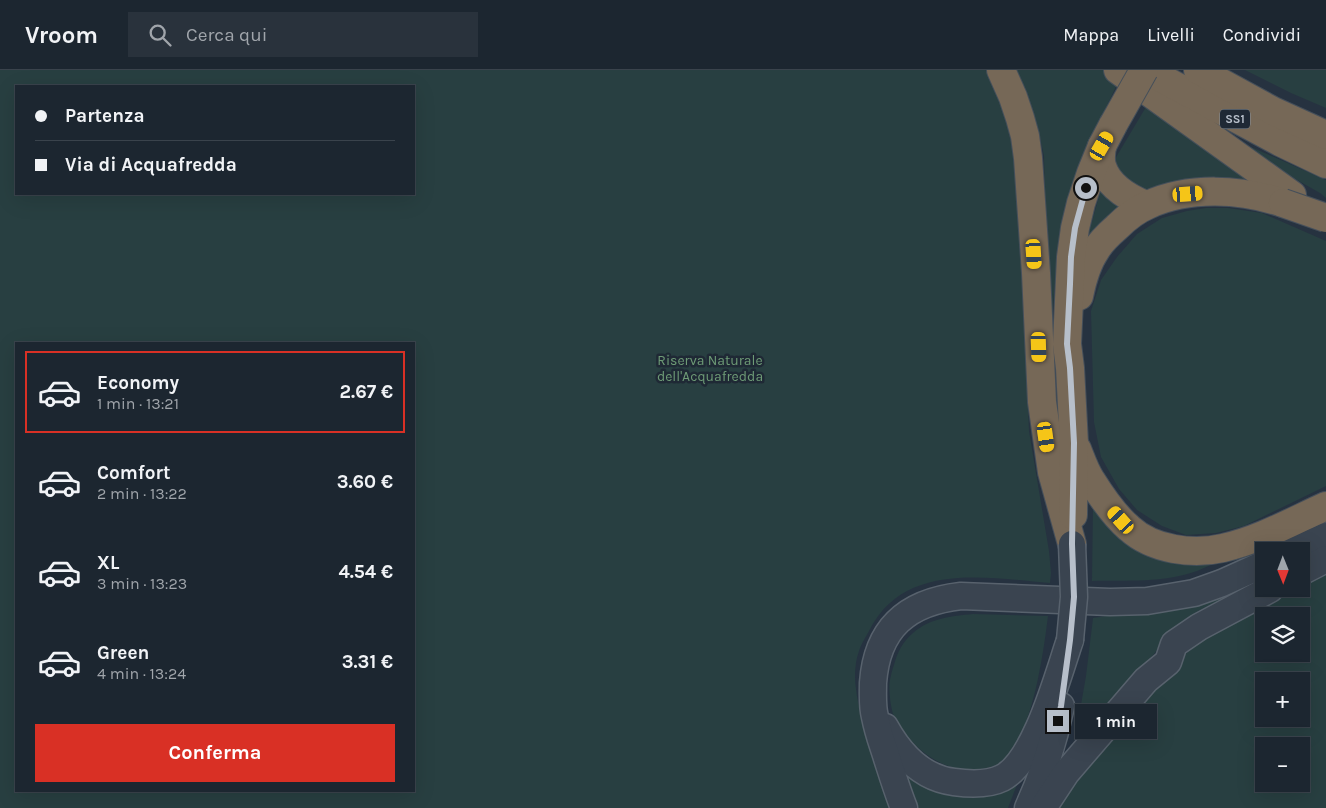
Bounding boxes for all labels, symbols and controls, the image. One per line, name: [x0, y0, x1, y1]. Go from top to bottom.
search box: [128, 12, 478, 57]
text: Vroom: [25, 21, 98, 49]
icon: search: [146, 21, 174, 49]
text: Cerca qui: [186, 24, 267, 46]
text: Mappa: [1063, 24, 1119, 46]
text: Livelli: [1147, 24, 1195, 46]
text: Condividi: [1223, 24, 1301, 46]
text: Partenza: [65, 105, 145, 127]
road number: SS1: [1220, 110, 1250, 129]
car: [1088, 129, 1115, 163]
text: Via di Acquafredda: [65, 154, 237, 176]
route start: [1075, 177, 1097, 199]
car: [1172, 185, 1203, 203]
car: [1025, 239, 1042, 269]
car: [1030, 332, 1047, 362]
park label: Riserva Naturale dell'Acquafredda: [657, 352, 763, 385]
icon: car: [37, 370, 82, 415]
text: Economy: [97, 372, 179, 394]
text: 2.67 €: [340, 381, 393, 403]
text: 1 min · 13:21: [97, 394, 179, 413]
car: [1036, 421, 1055, 453]
icon: car: [37, 460, 82, 505]
text: Comfort: [97, 462, 171, 484]
text: 3.60 €: [337, 471, 393, 493]
text: 2 min · 13:22: [97, 484, 187, 503]
car: [1105, 504, 1136, 536]
north arrow: [1255, 542, 1310, 598]
map controls: [1255, 542, 1310, 792]
icon: car: [37, 550, 82, 595]
text: XL: [97, 552, 119, 574]
text: 4.54 €: [338, 561, 393, 583]
text: 3 min · 13:23: [97, 574, 187, 593]
button: layers: [1255, 607, 1310, 662]
icon: car: [37, 640, 82, 685]
text: Green: [97, 642, 149, 664]
text: 3.31 €: [342, 651, 393, 673]
text: 4 min · 13:24: [97, 664, 186, 683]
button: +: [1255, 672, 1310, 727]
callout: 1 min: [1076, 704, 1158, 738]
route end: [1047, 710, 1069, 732]
text: 1 min: [1096, 712, 1136, 731]
button: Conferma: [35, 724, 395, 782]
button: −: [1255, 737, 1310, 792]

